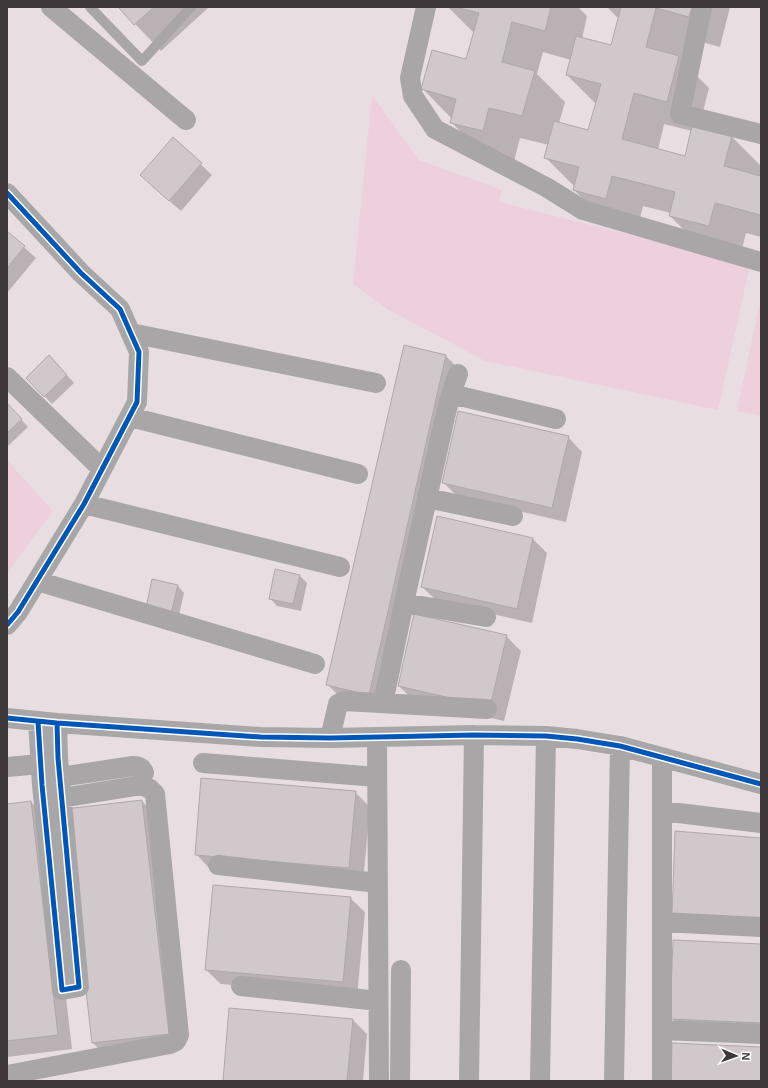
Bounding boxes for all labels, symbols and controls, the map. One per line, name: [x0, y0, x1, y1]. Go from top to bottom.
north arrow: [716, 1036, 756, 1076]
text: N: [740, 1052, 752, 1061]

